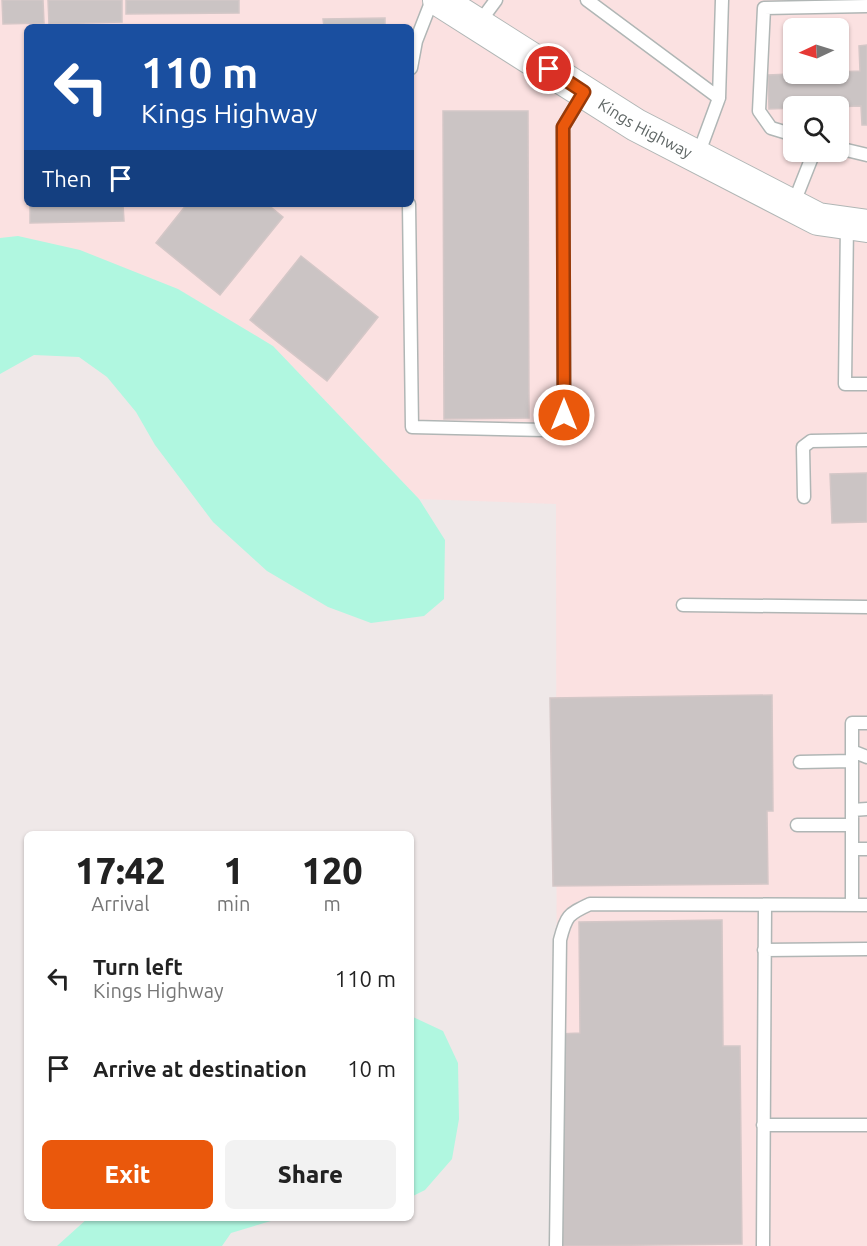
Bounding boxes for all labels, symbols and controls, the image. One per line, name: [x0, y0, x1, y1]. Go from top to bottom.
north arrow: [783, 18, 849, 84]
map controls: [783, 18, 849, 162]
pin: [523, 43, 574, 94]
icon: left: [42, 48, 120, 126]
text: 110 m: [141, 49, 258, 96]
icon: arrive: [532, 52, 565, 85]
street label: Kings Highway: [595, 95, 695, 162]
button: search: [783, 96, 849, 162]
text: Kings Highway: [141, 98, 317, 128]
icon: arrive: [104, 162, 137, 195]
text: Then: [42, 166, 92, 191]
position arrow: [532, 383, 596, 447]
text: 17:42: [75, 850, 165, 891]
text: 1: [223, 850, 244, 891]
text: 120: [302, 850, 363, 891]
text: Arrival: [91, 892, 150, 915]
text: min: [217, 892, 250, 915]
text: m: [324, 892, 341, 915]
text: Turn left: [93, 954, 183, 979]
icon: left: [42, 962, 75, 995]
text: 110 m: [335, 966, 396, 991]
text: Kings Highway: [93, 979, 224, 1002]
icon: arrive: [42, 1052, 75, 1085]
text: Arrive at destination: [93, 1056, 307, 1081]
text: 10 m: [347, 1056, 396, 1081]
button: Exit: [42, 1140, 213, 1209]
button: Share: [225, 1140, 396, 1209]

